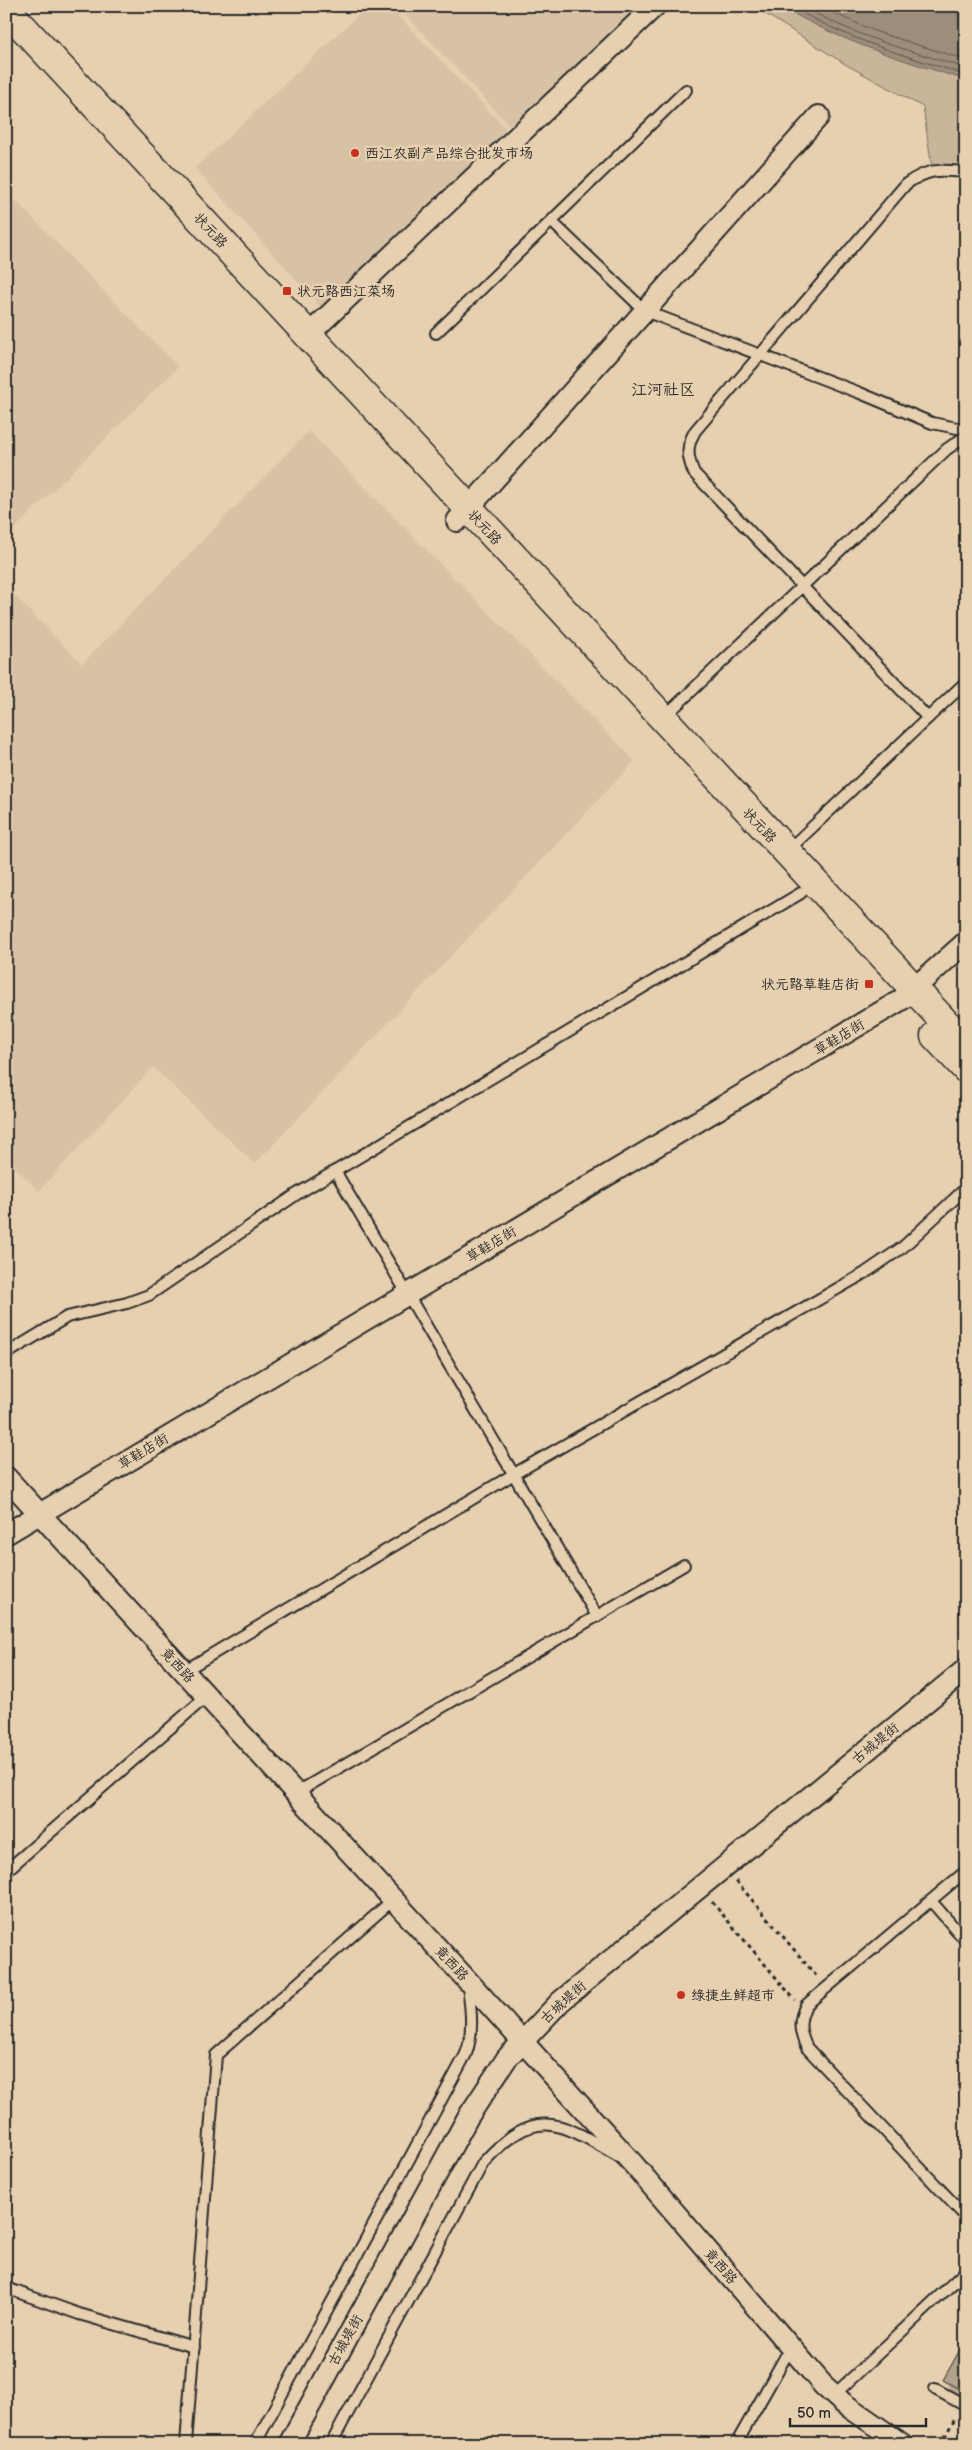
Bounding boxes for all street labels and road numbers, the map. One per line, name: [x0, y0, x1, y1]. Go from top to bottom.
street label: 状元路: [190, 209, 231, 251]
street label: 状元路: [464, 506, 505, 548]
street label: 状元路: [739, 804, 780, 846]
street label: 草鞋店街: [811, 1016, 868, 1059]
street label: 草鞋店街: [463, 1223, 520, 1266]
street label: 草鞋店街: [115, 1430, 172, 1473]
street label: 竟西路: [157, 1644, 198, 1686]
street label: 古城堤街: [848, 1719, 902, 1768]
street label: 竟西路: [431, 1942, 472, 1984]
street label: 古城堤街: [537, 1977, 590, 2027]
street label: 竟西路: [700, 2245, 741, 2288]
street label: 古城堤街: [324, 2312, 366, 2369]

